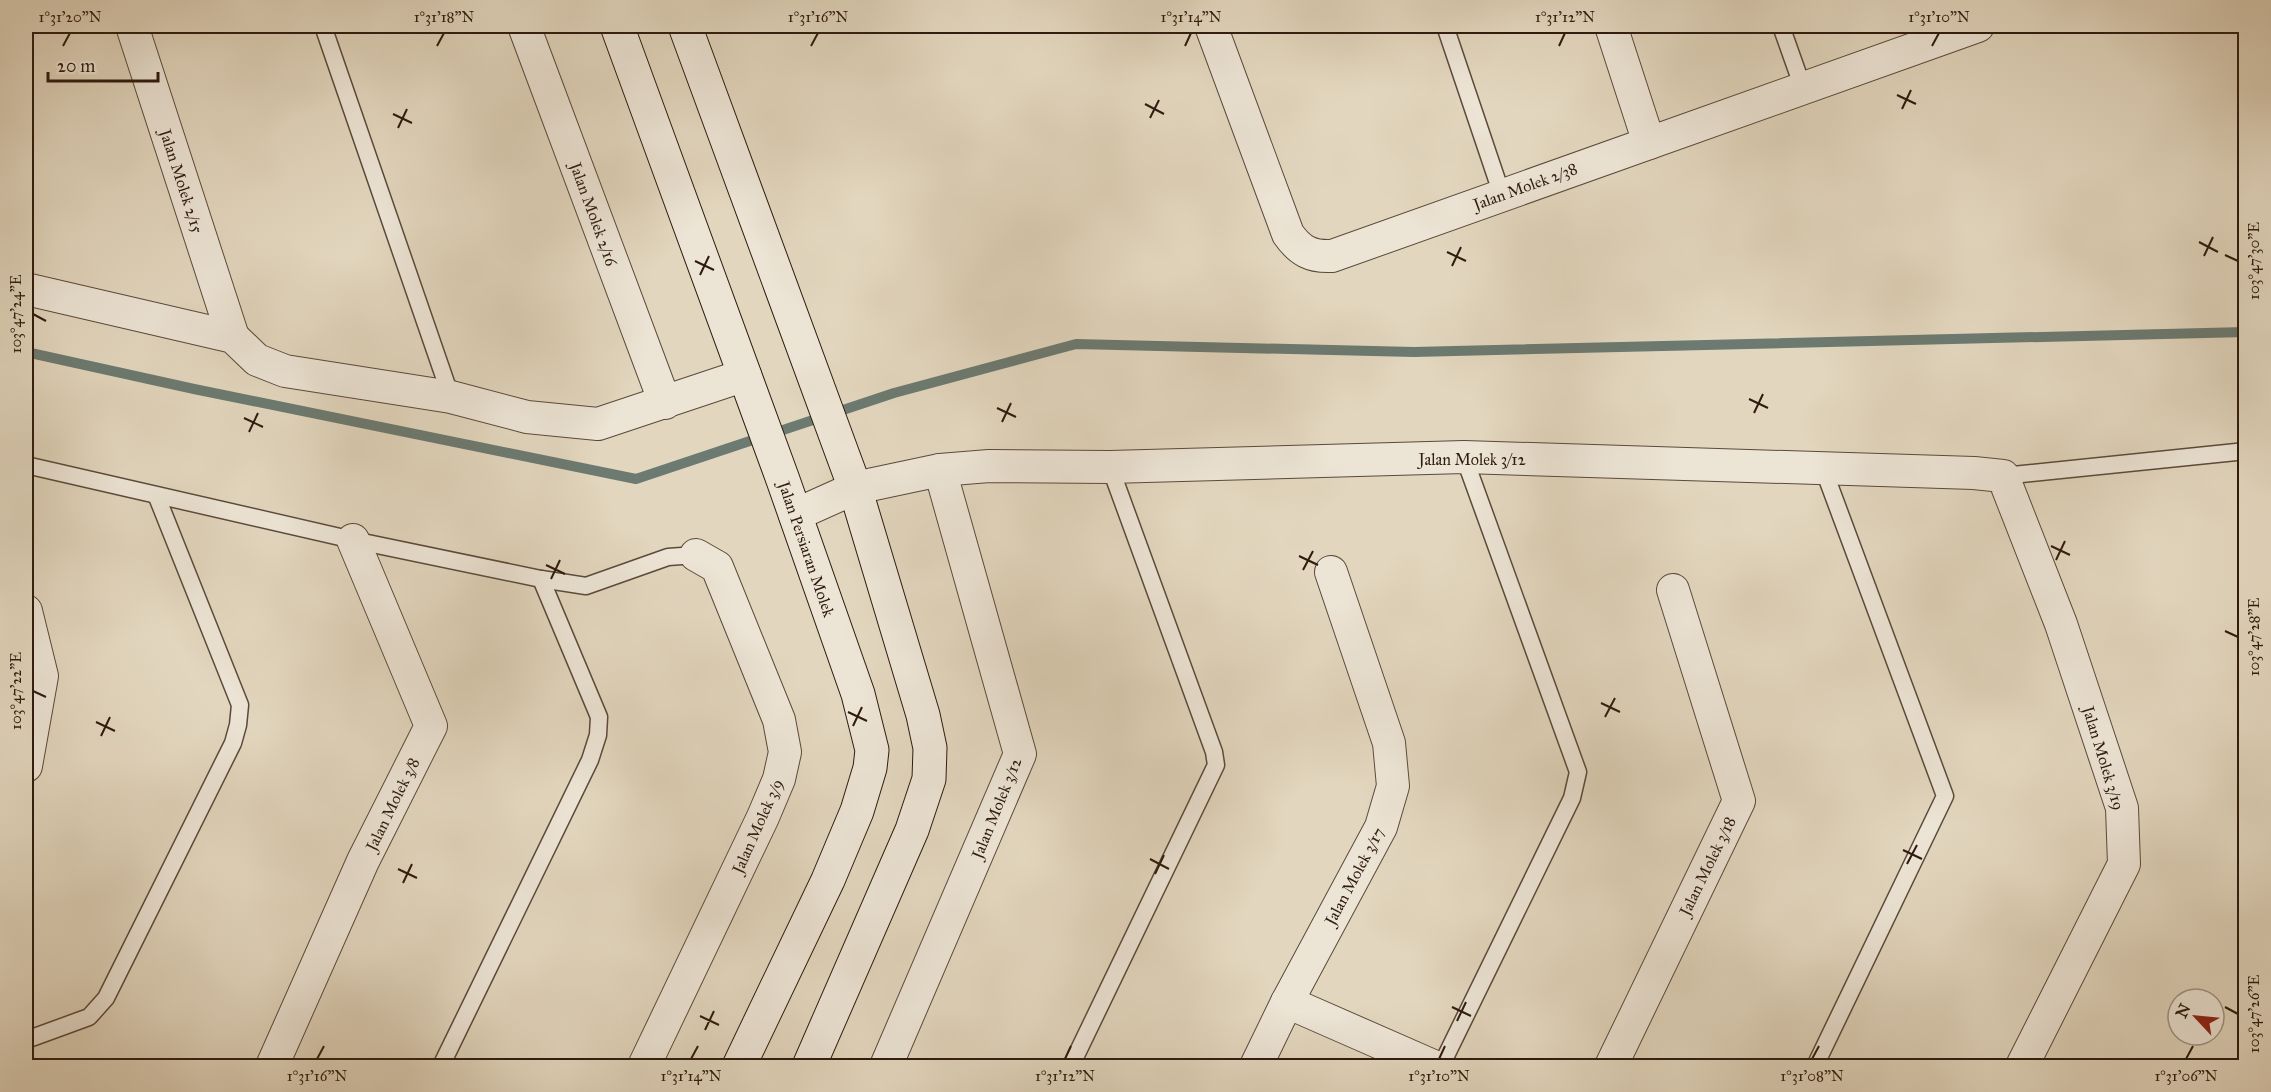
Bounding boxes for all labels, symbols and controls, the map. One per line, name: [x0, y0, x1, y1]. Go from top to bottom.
text: 1°31'20"N: [39, 8, 102, 26]
text: 1°31'18"N: [414, 8, 475, 26]
text: 1°31'16"N: [788, 8, 848, 26]
text: 1°31'14"N: [1160, 8, 1222, 26]
text: 1°31'12"N: [1535, 8, 1595, 26]
text: 1°31'10"N: [1908, 8, 1970, 26]
scale bar: [48, 45, 158, 83]
text: 20 m: [57, 55, 95, 77]
street label: Jalan Molek 2/15: [154, 125, 207, 236]
street label: Jalan Molek 2/16: [564, 158, 621, 270]
street label: Jalan Molek 2/38: [1469, 159, 1580, 216]
text: 103°47'30"E: [2245, 222, 2263, 300]
text: 103°47'24"E: [7, 274, 25, 353]
street label: Jalan Molek 3/12: [1416, 450, 1526, 470]
street label: Jalan Persiaran Molek: [773, 477, 839, 620]
text: 103°47'28"E: [2245, 597, 2263, 676]
text: 103°47'22"E: [7, 652, 25, 730]
street label: Jalan Molek 3/19: [2077, 702, 2128, 813]
street label: Jalan Molek 3/8: [361, 754, 424, 856]
street label: Jalan Molek 3/12: [967, 755, 1026, 864]
street label: Jalan Molek 3/9: [727, 776, 788, 879]
street label: Jalan Molek 3/18: [1674, 814, 1741, 921]
street label: Jalan Molek 3/17: [1320, 824, 1389, 931]
text: 103°47'26"E: [2245, 975, 2263, 1053]
north arrow: [2166, 987, 2226, 1047]
text: N: [2171, 1000, 2195, 1021]
text: 1°31'16"N: [287, 1067, 347, 1085]
text: 1°31'14"N: [660, 1067, 722, 1085]
text: 1°31'12"N: [1035, 1067, 1095, 1085]
text: 1°31'10"N: [1408, 1067, 1470, 1085]
text: 1°31'08"N: [1780, 1067, 1844, 1085]
text: 1°31'06"N: [2154, 1067, 2218, 1085]

